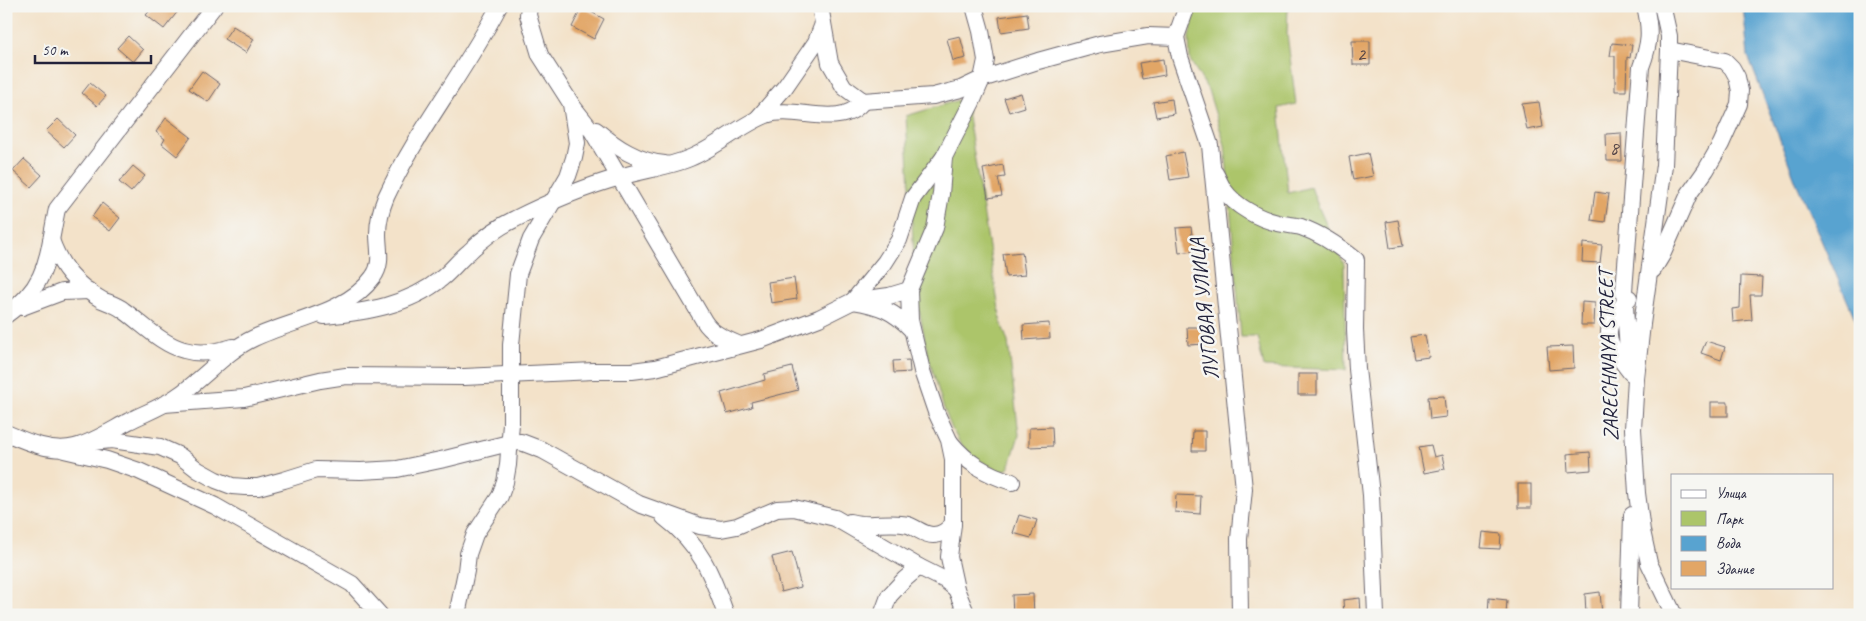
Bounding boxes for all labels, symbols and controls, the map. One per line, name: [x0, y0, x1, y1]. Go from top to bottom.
scale bar: [35, 32, 151, 64]
text: 50 m: [42, 41, 69, 60]
house number: 2: [1357, 42, 1367, 66]
house number: 8: [1610, 136, 1621, 160]
street label: ЛУГОВАЯ УЛИЦА: [1183, 236, 1224, 381]
street label: ZARECHNAYA STREET: [1592, 264, 1624, 441]
legend: [1671, 474, 1834, 588]
text: Улица: [1716, 484, 1747, 503]
text: Парк: [1716, 510, 1744, 529]
text: Вода: [1716, 534, 1741, 553]
text: Здание: [1716, 560, 1755, 579]

